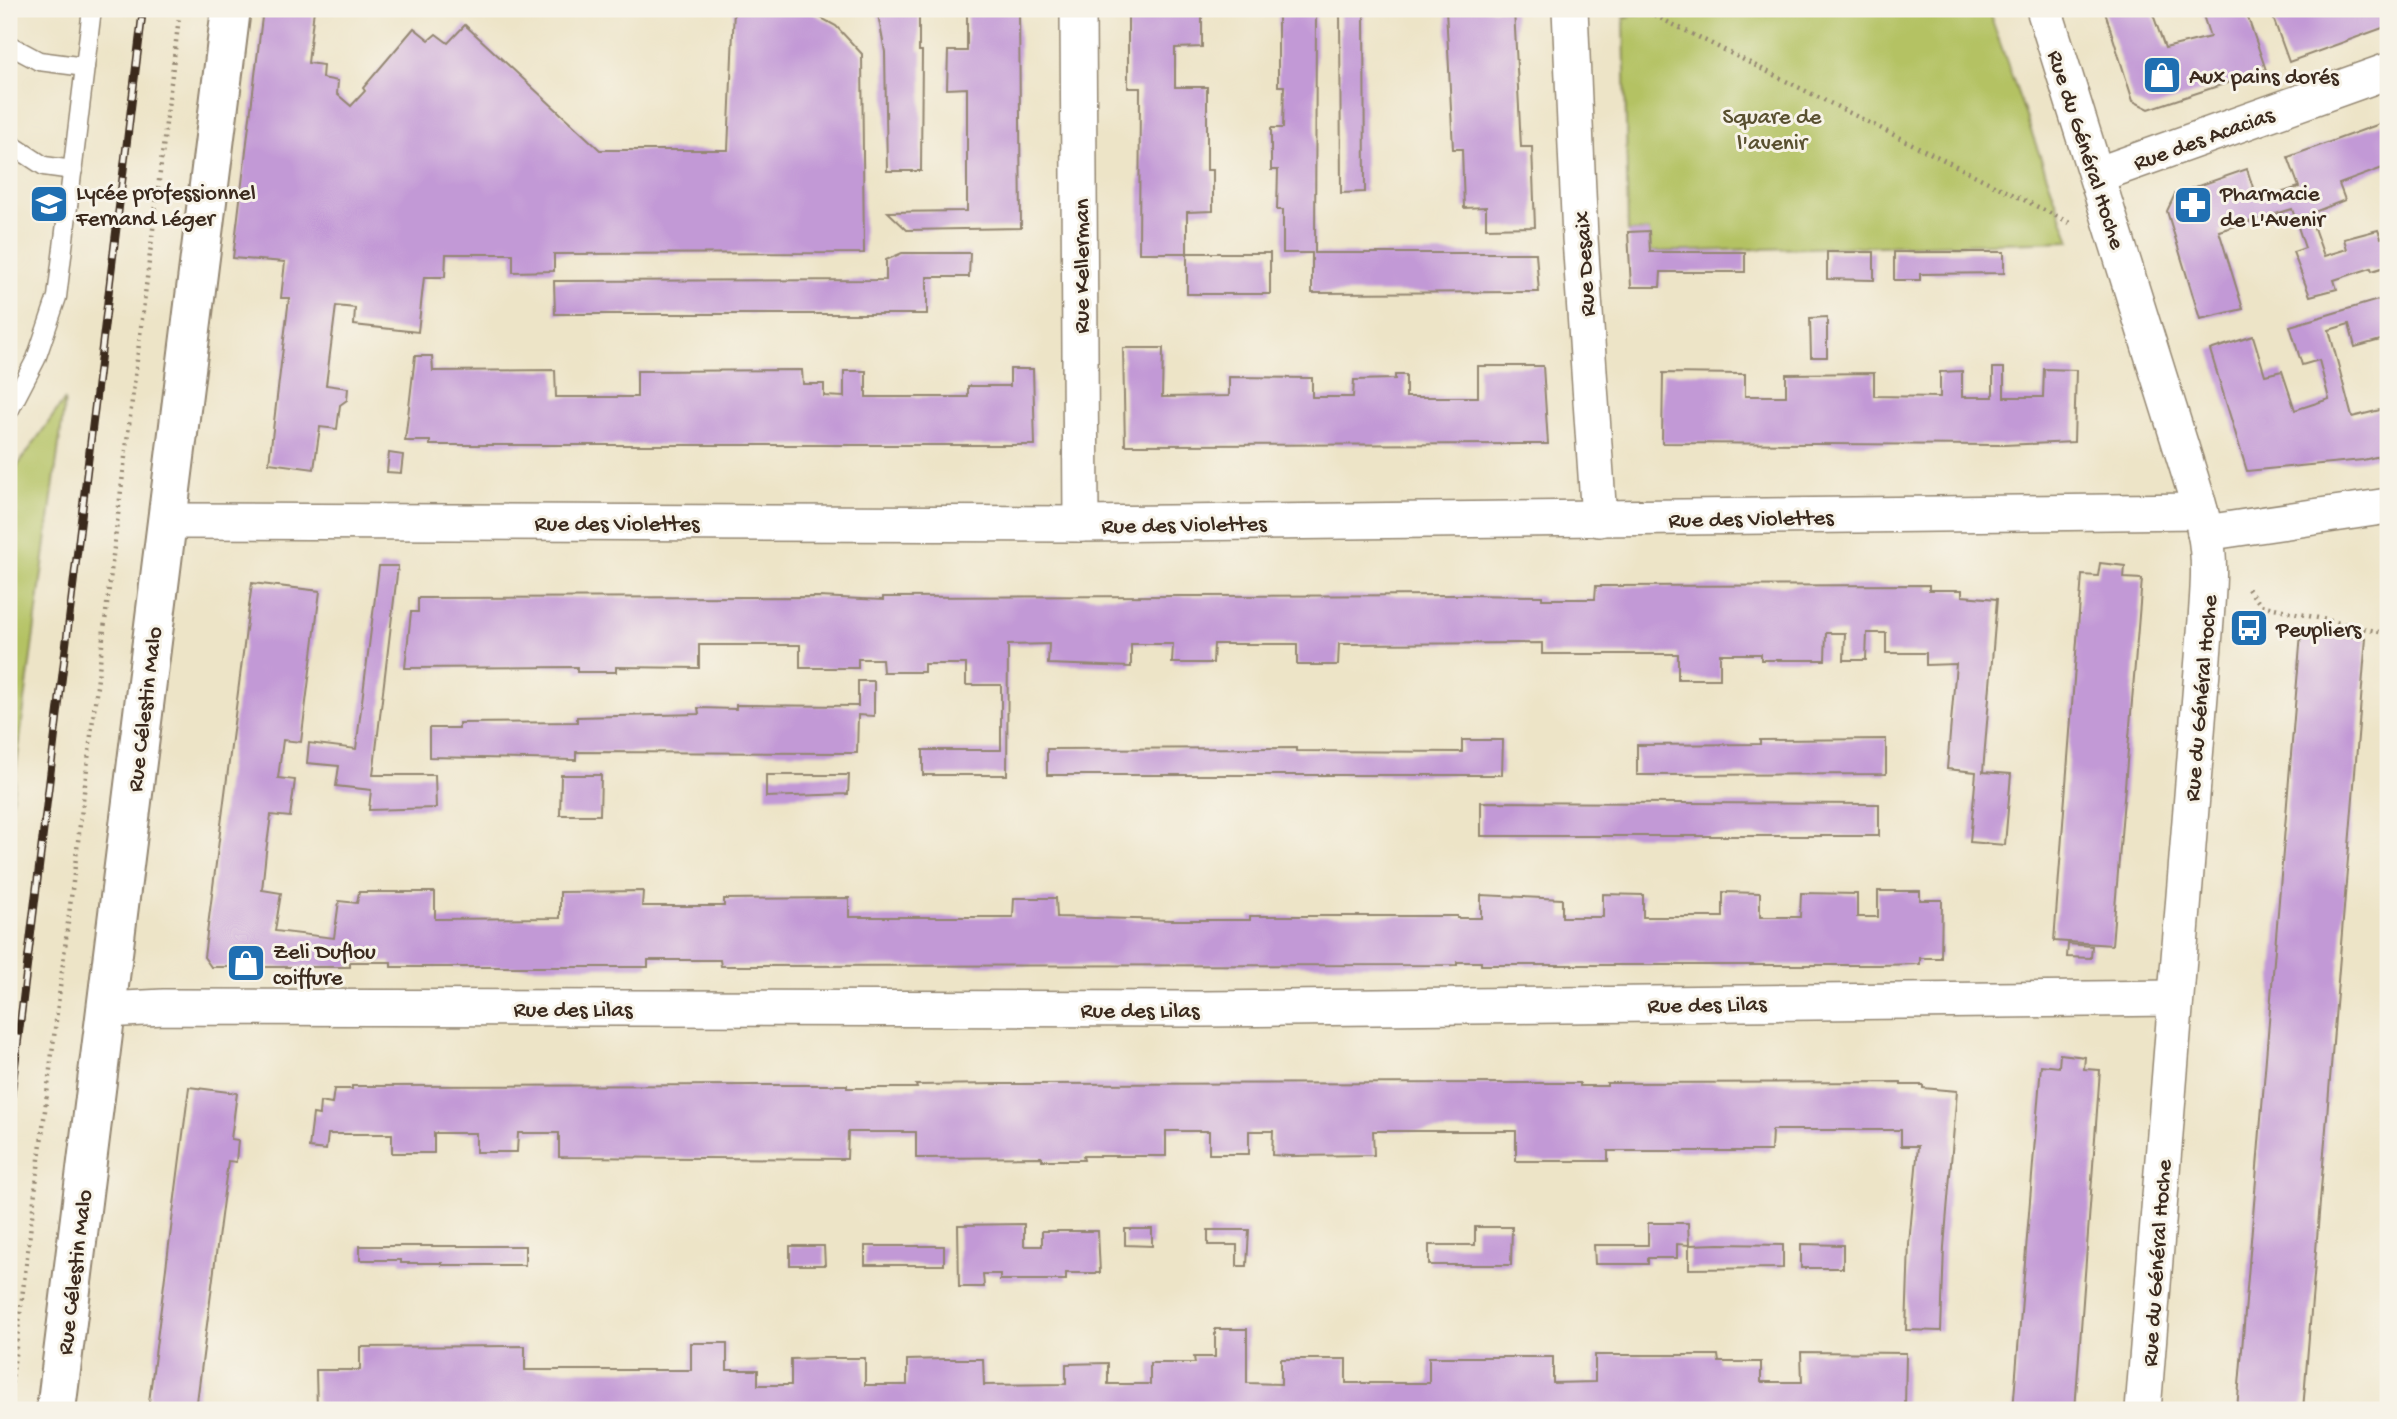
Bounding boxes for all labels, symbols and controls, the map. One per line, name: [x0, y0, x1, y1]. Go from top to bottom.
street label: Rue du Général Hoche: [2040, 47, 2130, 254]
shop icon: Aux pains dorés: [2141, 54, 2183, 96]
place label: Aux pains dorés: [2189, 65, 2339, 92]
street label: Rue des Acacias: [2130, 102, 2279, 178]
park label: Square de l'avenir: [1723, 105, 1823, 158]
place label: Lycée professionnel Fernand Léger: [75, 181, 256, 234]
place label: Pharmacie de L'Avenir: [2219, 182, 2327, 235]
school or university icon: Lycée professionnel Fernand Léger: [28, 183, 70, 225]
pharmacy icon: Pharmacie de L'Avenir: [2172, 184, 2214, 226]
street label: Rue Kellerman: [1070, 198, 1097, 333]
street label: Rue Desaix: [1570, 211, 1603, 317]
street label: Rue des Violettes: [1668, 506, 1834, 535]
street label: Rue des Violettes: [534, 512, 700, 539]
street label: Rue des Violettes: [1101, 512, 1267, 541]
street label: Rue du Général Hoche: [2180, 593, 2225, 803]
bus stop icon: Peupliers: [2228, 607, 2270, 649]
place label: Peupliers: [2275, 618, 2362, 645]
street label: Rue Célestin Malo: [123, 625, 170, 794]
place label: Zeli Duflou coiffure: [273, 940, 376, 993]
shop icon: Zeli Duflou coiffure: [225, 942, 267, 984]
street label: Rue des Lilas: [1647, 992, 1767, 1021]
street label: Rue des Lilas: [513, 998, 633, 1025]
street label: Rue des Lilas: [1080, 999, 1200, 1026]
street label: Rue du Général Hoche: [2138, 1158, 2179, 1368]
street label: Rue Célestin Malo: [53, 1188, 100, 1357]

